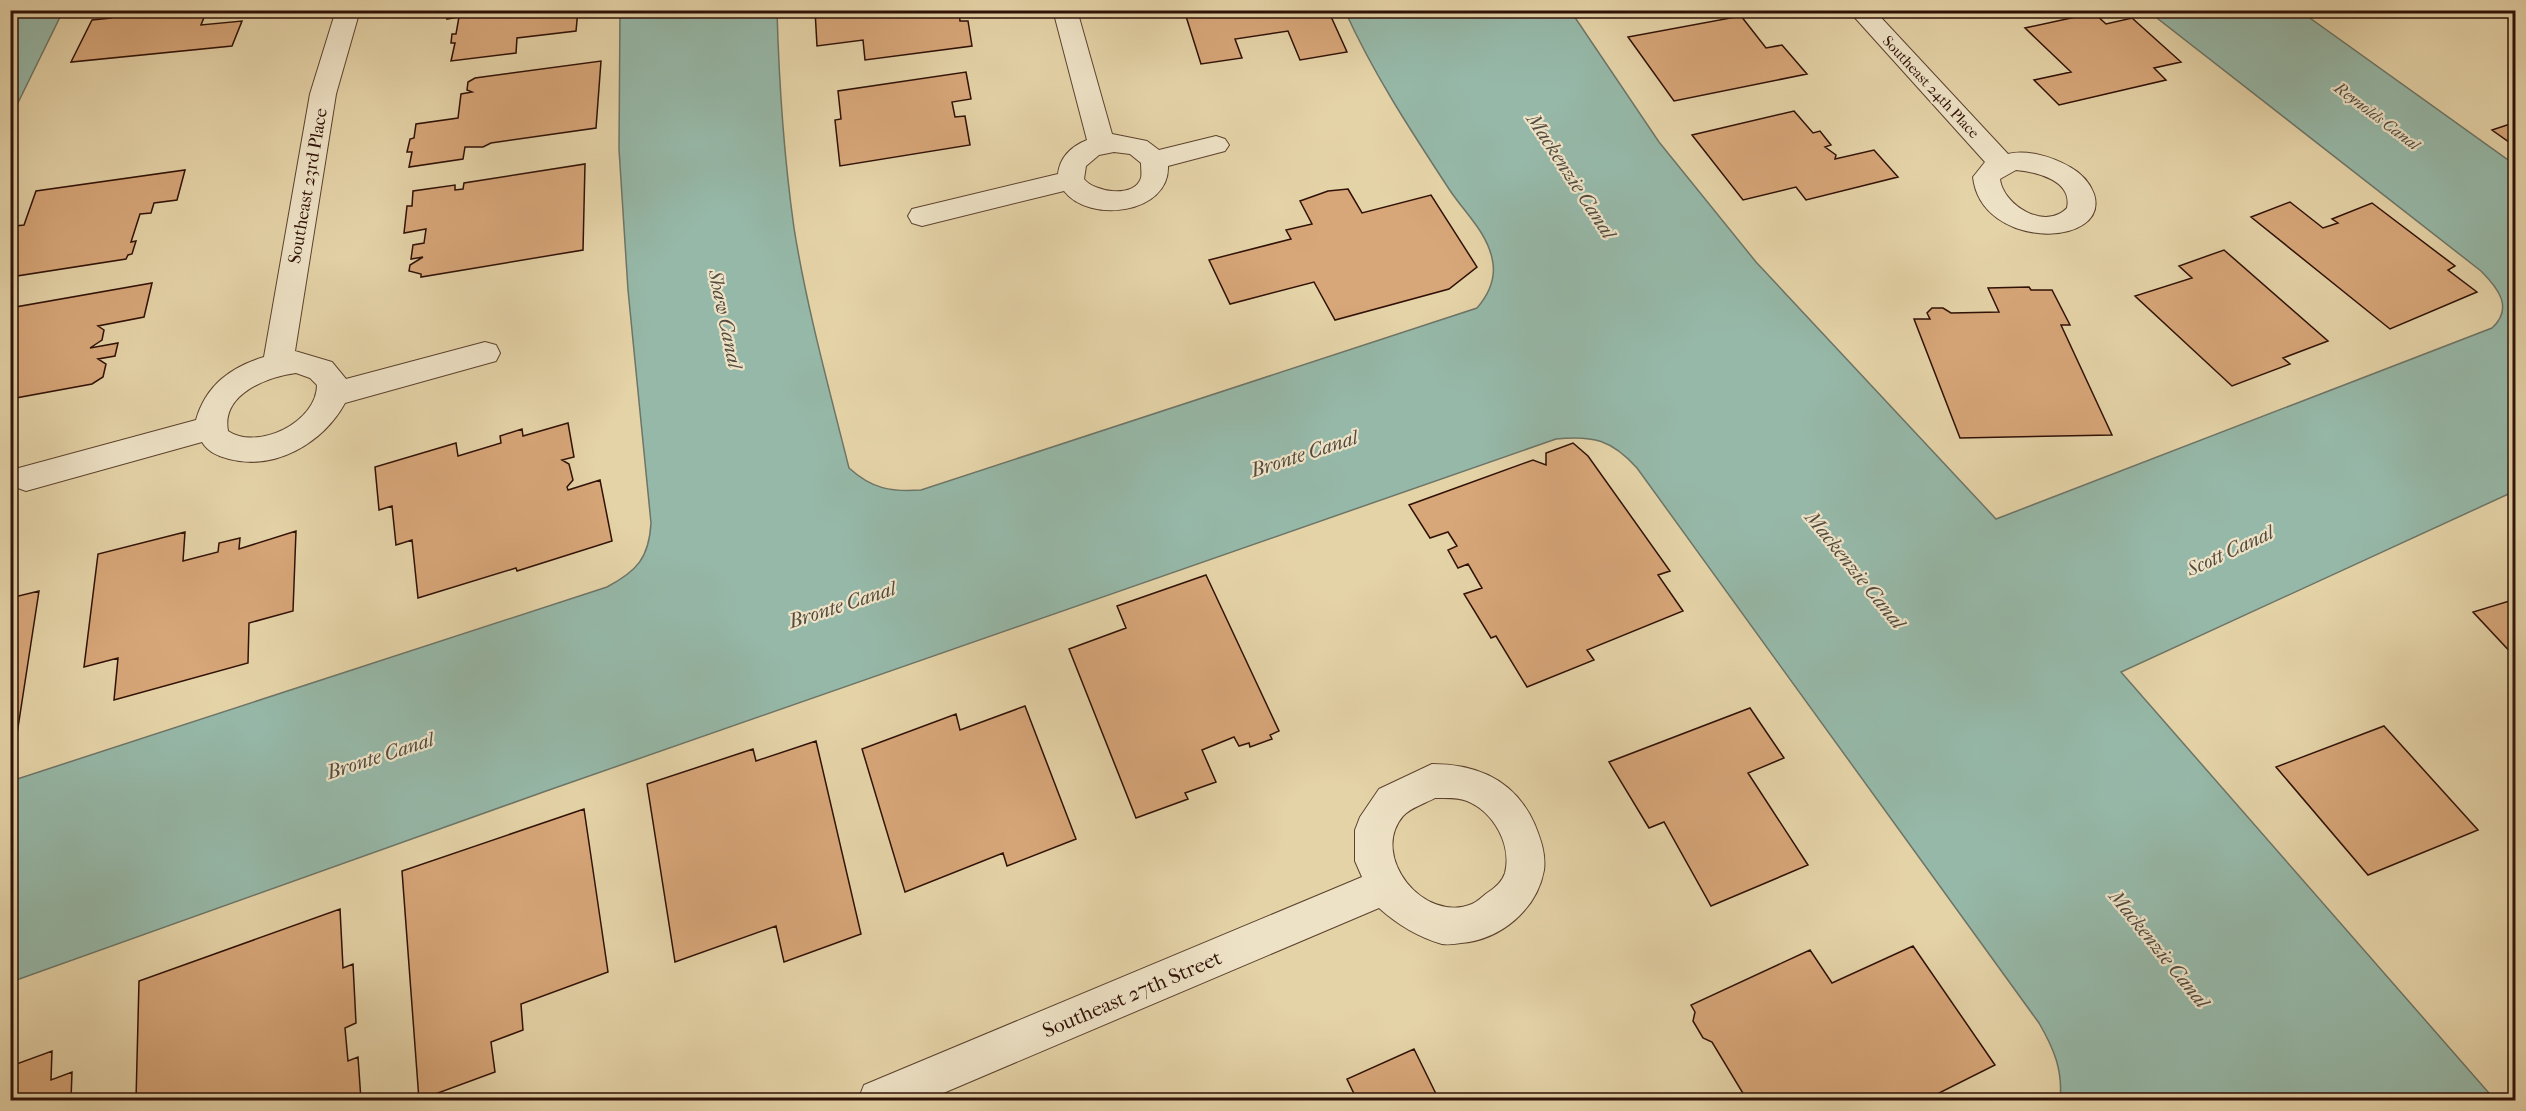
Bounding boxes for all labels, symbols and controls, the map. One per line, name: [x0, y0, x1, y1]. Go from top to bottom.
street label: Southeast 24th Place: [1879, 32, 1984, 142]
water label: Reynolds Canal: [2330, 77, 2425, 155]
street label: Southeast 23rd Place: [284, 106, 332, 265]
water label: Mackenzie Canal: [1521, 107, 1621, 245]
water label: Shaw Canal: [703, 267, 747, 372]
water label: Bronte Canal: [1247, 425, 1362, 482]
water label: Mackenzie Canal: [1799, 505, 1911, 635]
water label: Scott Canal: [2182, 520, 2279, 582]
water label: Bronte Canal: [785, 576, 900, 633]
water label: Bronte Canal: [323, 727, 438, 784]
water label: Mackenzie Canal: [2103, 884, 2215, 1014]
street label: Southeast 27th Street: [1039, 945, 1226, 1043]

